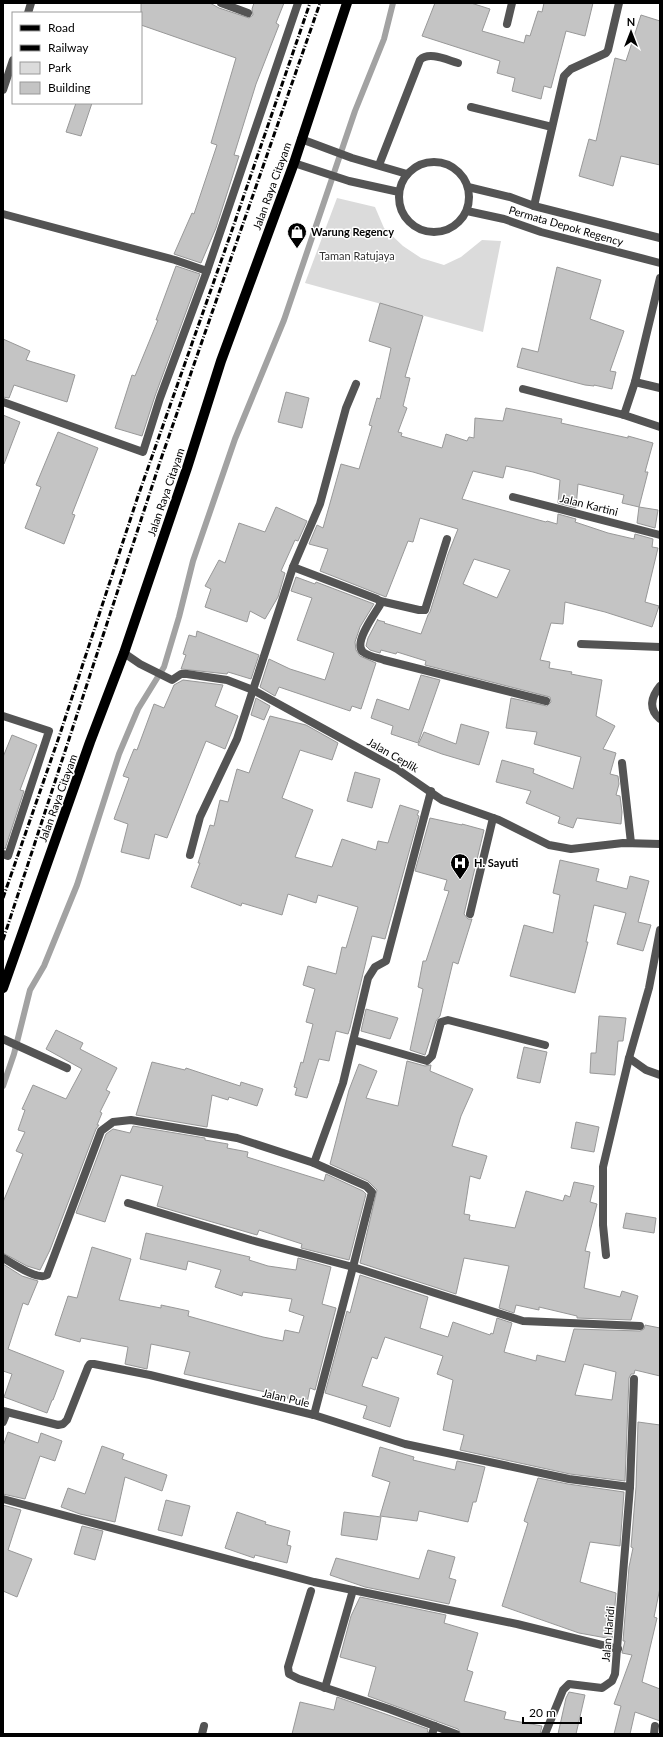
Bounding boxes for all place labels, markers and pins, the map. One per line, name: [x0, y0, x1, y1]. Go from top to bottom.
shop icon: Warung Regency: [286, 221, 308, 249]
place label: Warung Regency: [311, 225, 394, 238]
hospital icon: H. Sayuti: [449, 852, 471, 880]
place label: H. Sayuti: [474, 856, 518, 869]

